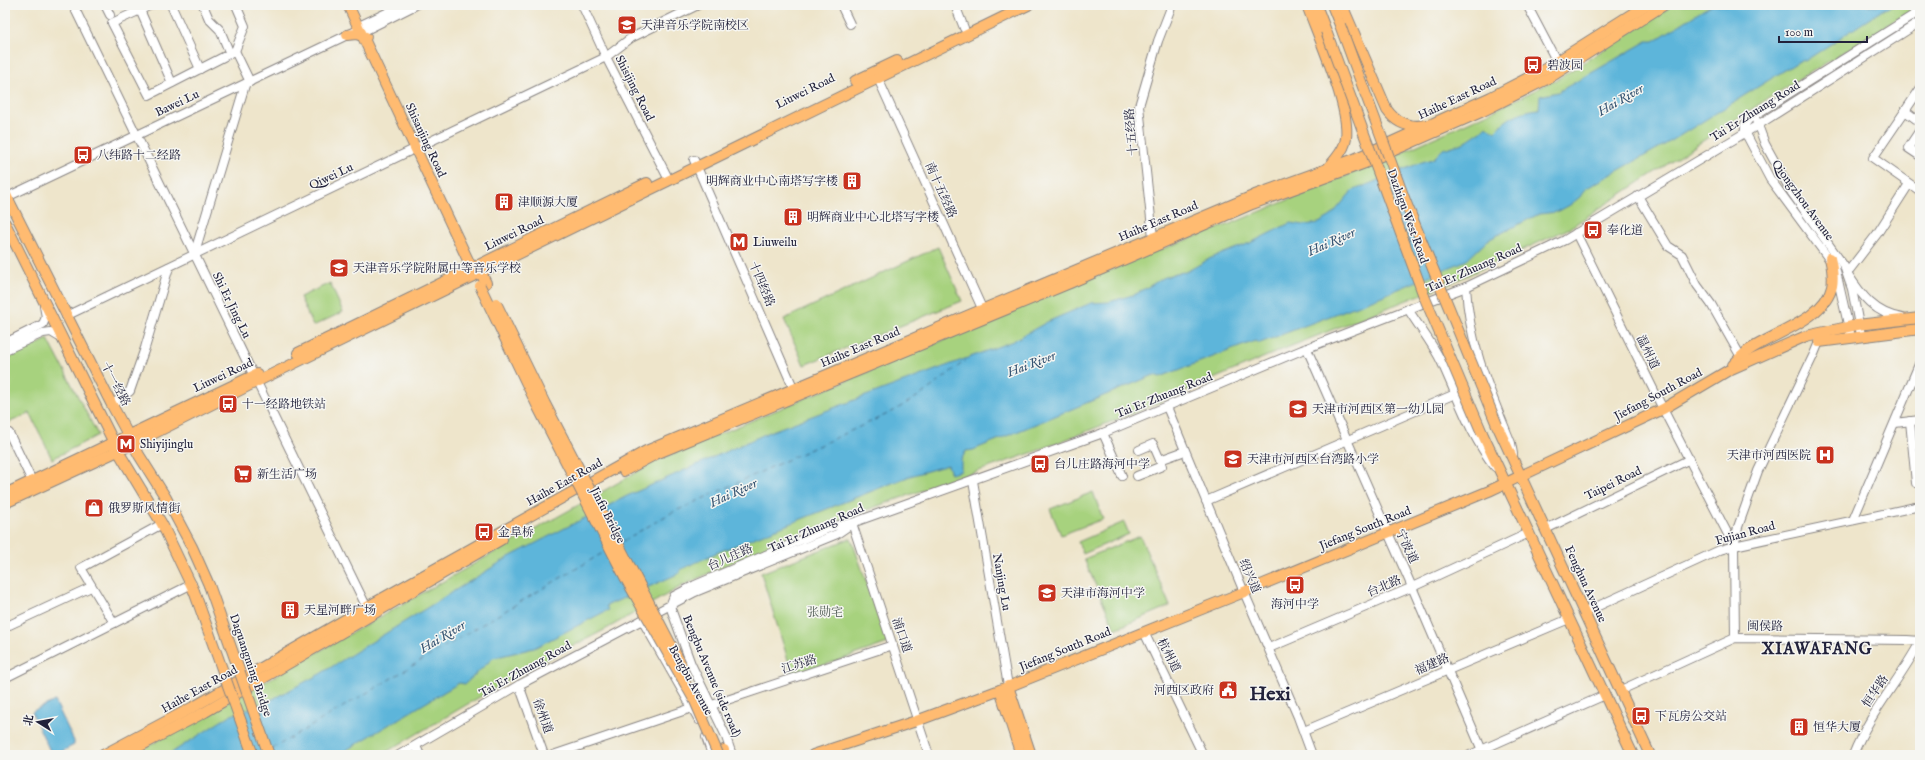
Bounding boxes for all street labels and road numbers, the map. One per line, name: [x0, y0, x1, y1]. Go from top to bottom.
street label: Shisijing Road: [612, 53, 658, 124]
street label: Liuwei Road: [773, 70, 838, 112]
street label: Haihe East Road: [1416, 73, 1499, 123]
street label: Tai Er Zhuang Road: [1708, 77, 1803, 145]
street label: Bawei Lu: [153, 87, 202, 120]
street label: Shisanjing Road: [402, 101, 450, 180]
street label: 十五经路: [1122, 107, 1141, 157]
street label: Qiongzhou Avenue: [1768, 157, 1837, 244]
street label: Qiwei Lu: [307, 160, 356, 193]
street label: 南十五经路: [921, 160, 960, 221]
street label: Dazhigu West Road: [1383, 167, 1432, 266]
street label: Haihe East Road: [1116, 198, 1201, 245]
street label: Liuwei Road: [482, 212, 547, 254]
street label: Tai Er Zhuang Road: [1424, 240, 1525, 296]
street label: 十四经路: [745, 259, 778, 309]
street label: Shi Er Jing Lu: [208, 270, 254, 341]
street label: Haihe East Road: [818, 324, 903, 371]
street label: 温州道: [1633, 333, 1662, 372]
street label: Liuwei Road: [191, 355, 256, 396]
street label: 十一经路: [98, 360, 133, 409]
street label: Jiefang South Road: [1610, 365, 1706, 426]
street label: Tai Er Zhuang Road: [1114, 369, 1215, 422]
street label: Haihe East Road: [524, 455, 605, 510]
street label: Taipei Road: [1582, 463, 1645, 504]
street label: Jinfu Bridge: [585, 483, 628, 547]
street label: Tai Er Zhuang Road: [766, 500, 867, 556]
street label: Jiefang South Road: [1315, 503, 1414, 555]
street label: Fujian Road: [1714, 518, 1777, 549]
street label: 宁波道: [1392, 527, 1421, 566]
street label: 台儿庄路: [705, 541, 755, 574]
street label: Fenghua Avenue: [1561, 543, 1610, 625]
street label: Nanjing Lu: [989, 552, 1014, 612]
street label: 绍兴道: [1236, 557, 1263, 596]
street label: 台北路: [1365, 573, 1404, 600]
street label: Daguangming Bridge: [226, 612, 275, 719]
street label: Bengbu Avenue (side road): [680, 613, 744, 739]
street label: 浦口道: [889, 616, 914, 655]
street label: 闽侯路: [1747, 619, 1783, 634]
street label: Jiefang South Road: [1015, 624, 1114, 676]
street label: 杭州道: [1154, 636, 1183, 675]
street label: Tai Er Zhuang Road: [477, 638, 574, 701]
street label: Bengbu Avenue: [666, 642, 716, 718]
street label: 福建路: [1413, 651, 1452, 678]
street label: 江苏路: [780, 652, 819, 677]
street label: Haihe East Road: [159, 662, 240, 717]
street label: 恒华路: [1859, 672, 1892, 710]
street label: 徐州道: [529, 697, 556, 736]

